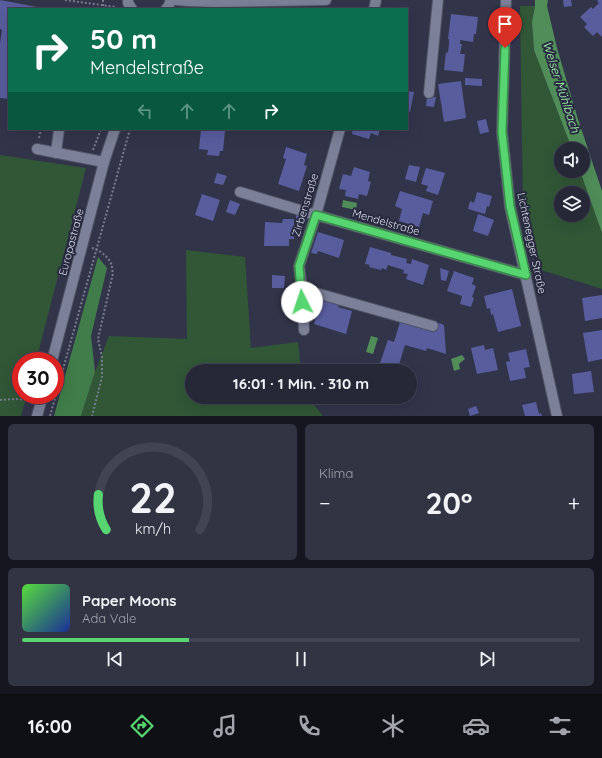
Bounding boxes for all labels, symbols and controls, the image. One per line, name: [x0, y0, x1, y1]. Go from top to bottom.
pin: [488, 7.0, 522, 48]
icon: arrive: [494, 13, 516, 35]
text: 50 m: [90, 21, 157, 56]
icon: right: [24, 24, 76, 76]
water label: Welser Mühlbach: [540, 39, 583, 135]
text: Mendelstraße: [90, 56, 204, 79]
icon: left: [134, 100, 156, 122]
icon: ahead: [176, 100, 198, 122]
icon: ahead: [218, 100, 240, 122]
icon: right: [260, 100, 282, 122]
map controls: [554, 142, 590, 222]
button: sound: [554, 142, 590, 178]
street label: Zirbenstraße: [289, 172, 321, 238]
button: layers: [554, 186, 590, 222]
street label: Lichtenegger Straße: [514, 191, 550, 295]
street label: Mendelstraße: [351, 206, 421, 238]
street label: Europastraße: [55, 207, 87, 277]
position arrow: [281, 281, 323, 323]
speed limit sign: 30: [12, 352, 64, 404]
text: 16:01 · 1 Min. · 310 m: [233, 374, 369, 393]
text: Klima: [319, 465, 353, 481]
text: 22: [129, 471, 176, 523]
text: 20°: [425, 484, 473, 522]
text: −: [319, 489, 330, 517]
text: +: [568, 489, 580, 517]
text: km/h: [134, 520, 171, 538]
text: Paper Moons: [82, 591, 177, 610]
text: Ada Vale: [82, 610, 136, 626]
icon: previous: [104, 648, 126, 670]
icon: pause: [290, 648, 312, 670]
icon: next: [476, 648, 498, 670]
icon: directions: [128, 712, 156, 740]
icon: music: [211, 712, 239, 740]
icon: phone: [295, 712, 323, 740]
icon: climate: [379, 712, 407, 740]
icon: car: [462, 712, 490, 740]
icon: filters: [546, 712, 574, 740]
text: 16:00: [28, 715, 72, 738]

